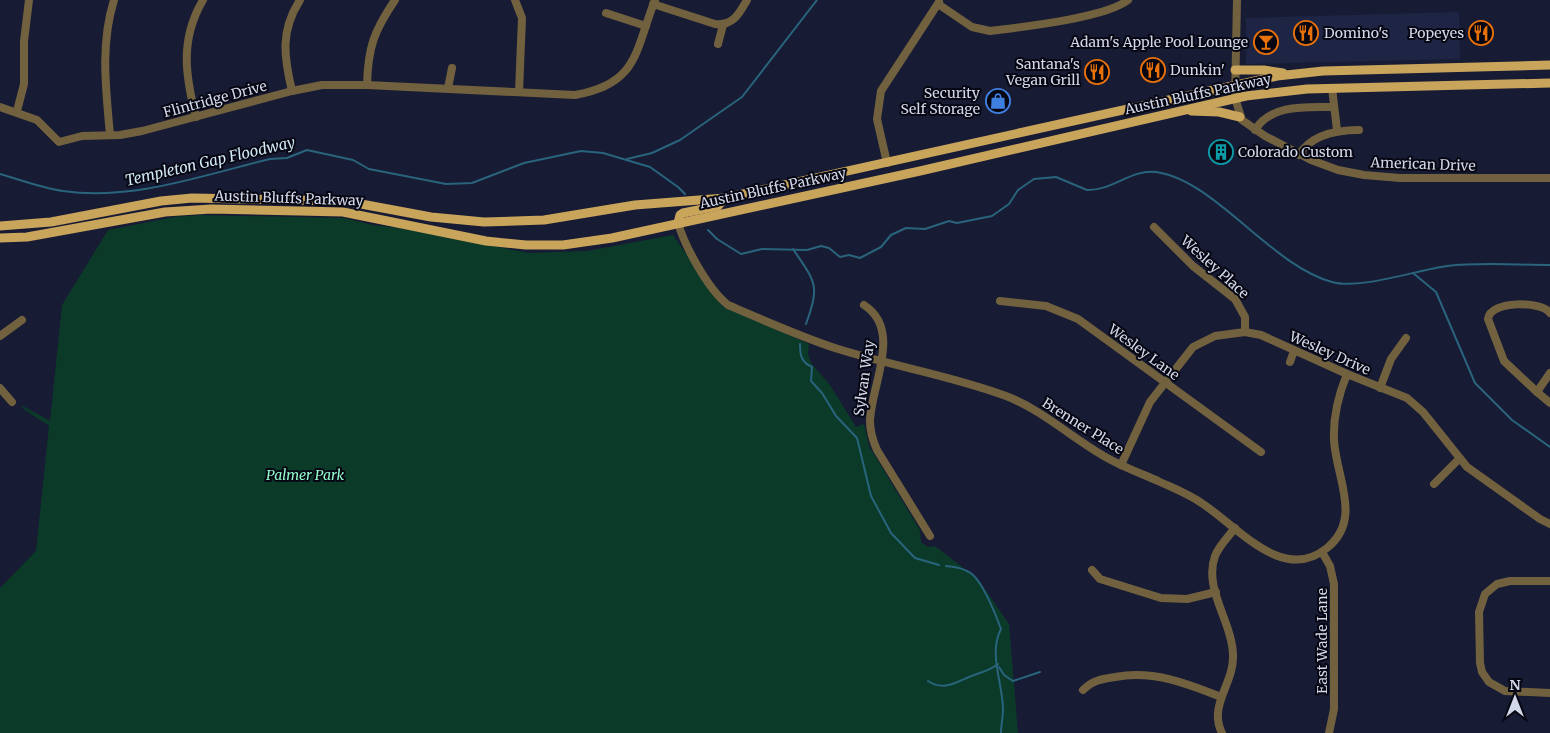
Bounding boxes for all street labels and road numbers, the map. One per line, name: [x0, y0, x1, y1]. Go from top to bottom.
street label: Austin Bluffs Parkway: [1122, 70, 1274, 119]
street label: Flintridge Drive: [161, 77, 269, 121]
street label: American Drive: [1369, 153, 1476, 175]
street label: Austin Bluffs Parkway: [697, 164, 849, 213]
street label: Austin Bluffs Parkway: [213, 186, 365, 210]
street label: Wesley Place: [1176, 231, 1253, 302]
street label: Wesley Lane: [1104, 319, 1183, 384]
street label: Wesley Drive: [1286, 327, 1373, 379]
street label: Sylvan Way: [850, 338, 878, 417]
street label: Brenner Place: [1039, 394, 1127, 458]
street label: East Wade Lane: [1313, 588, 1331, 694]

